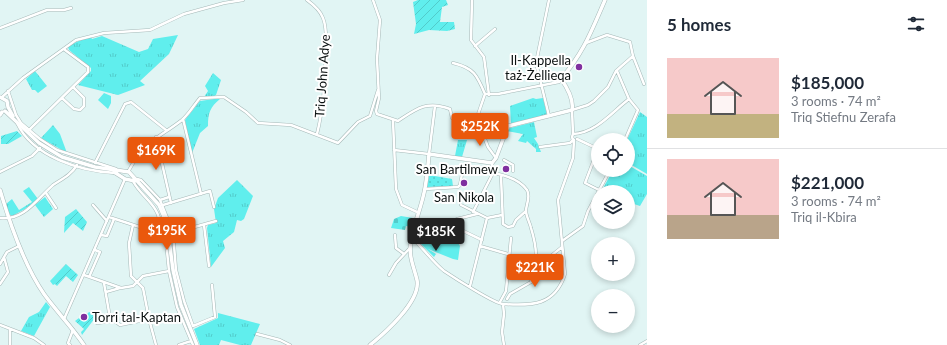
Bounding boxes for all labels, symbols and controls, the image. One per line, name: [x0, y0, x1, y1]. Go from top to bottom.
icon: filters: [905, 13, 927, 35]
text: 5 homes: [667, 14, 731, 35]
street label: Triq John Adye: [311, 34, 333, 118]
place label: Il-Kappella taż-Żellieqa: [505, 52, 571, 83]
marker: Il-Kappella taż-Żellieqa: [574, 62, 584, 72]
text: $185,000: [791, 72, 864, 93]
icon: home: [699, 74, 747, 122]
text: 3 rooms · 74 m²: [791, 93, 881, 109]
text: Triq Stiefnu Zerafa: [791, 109, 896, 125]
pin: $252K: [452, 113, 508, 147]
text: $252K: [460, 118, 500, 134]
map controls: [591, 133, 635, 333]
button: locate: [591, 133, 635, 177]
pin: $169K: [128, 137, 184, 171]
text: $169K: [136, 142, 176, 158]
place label: San Bartilmew: [416, 161, 498, 177]
marker: San Bartilmew: [501, 164, 511, 174]
text: $221,000: [791, 172, 864, 193]
icon: home: [699, 175, 747, 223]
marker: San Nikola: [459, 178, 469, 188]
button: layers: [591, 185, 635, 229]
place label: San Nikola: [434, 189, 494, 205]
text: 3 rooms · 74 m²: [791, 193, 881, 209]
text: Triq il-Kbira: [791, 209, 857, 225]
pin: $195K: [139, 217, 195, 251]
pin: $185K: [408, 218, 464, 252]
text: $195K: [147, 222, 187, 238]
text: $185K: [416, 223, 456, 239]
button: +: [591, 237, 635, 281]
pin: $221K: [507, 254, 563, 288]
text: $221K: [515, 259, 555, 275]
button: −: [591, 289, 635, 333]
place label: Torri tal-Kaptan: [92, 309, 181, 325]
marker: Torri tal-Kaptan: [79, 312, 89, 322]

